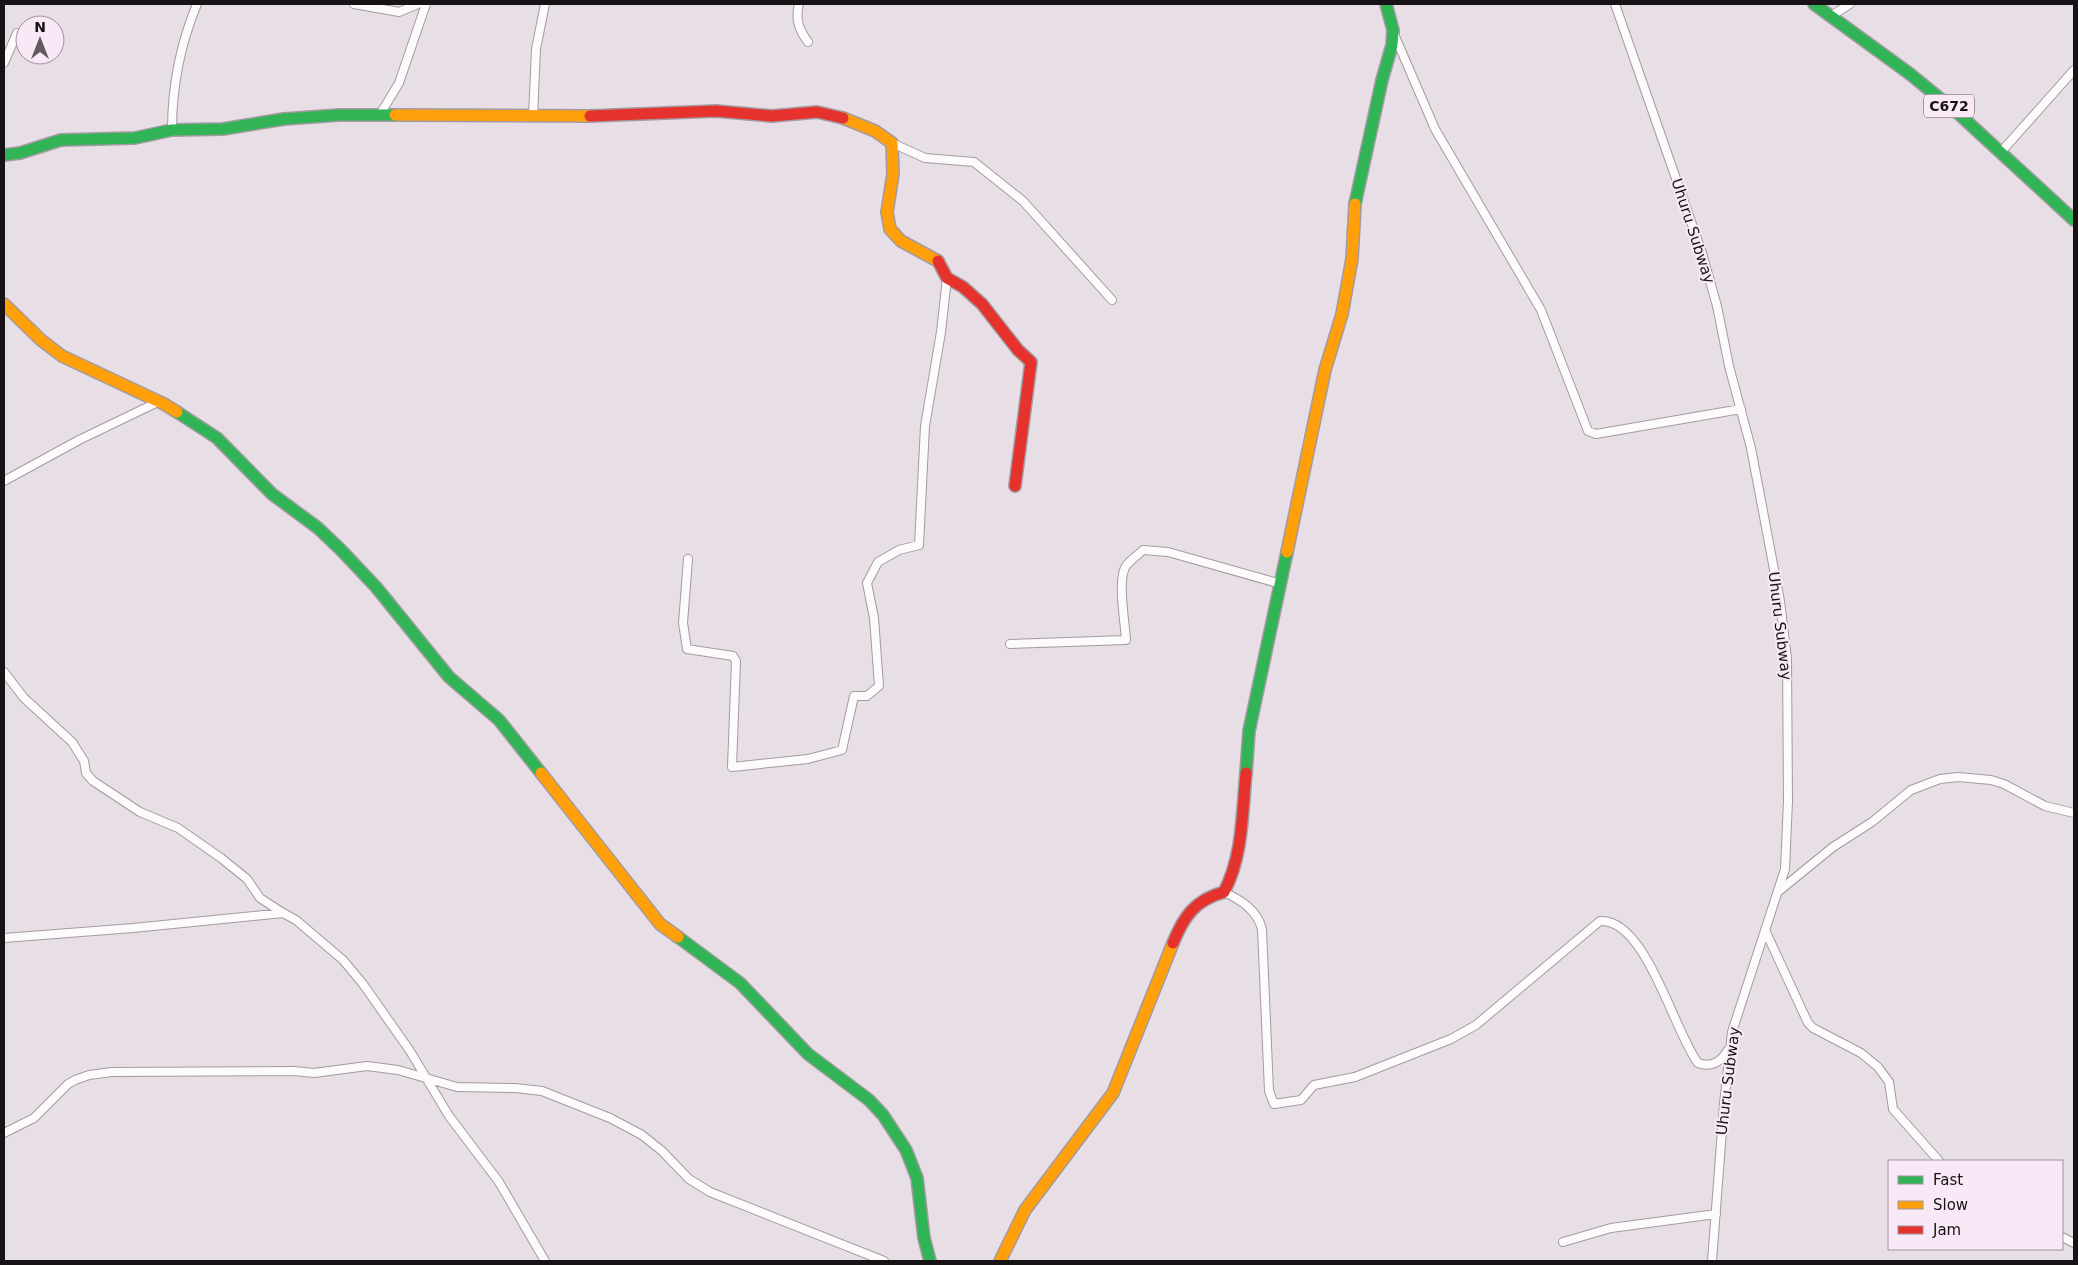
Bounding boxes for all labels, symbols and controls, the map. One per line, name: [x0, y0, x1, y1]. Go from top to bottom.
north arrow: [15, 15, 65, 65]
text: N: [34, 19, 46, 35]
road number: C672: [1924, 94, 1974, 118]
street label: Uhuru Subway: [1668, 176, 1718, 286]
street label: Uhuru Subway: [1764, 571, 1796, 681]
street label: Uhuru Subway: [1712, 1026, 1744, 1136]
legend: [1888, 1160, 2063, 1250]
text: Fast: [1933, 1171, 1963, 1189]
text: Slow: [1933, 1196, 1968, 1214]
text: Jam: [1932, 1221, 1961, 1239]

